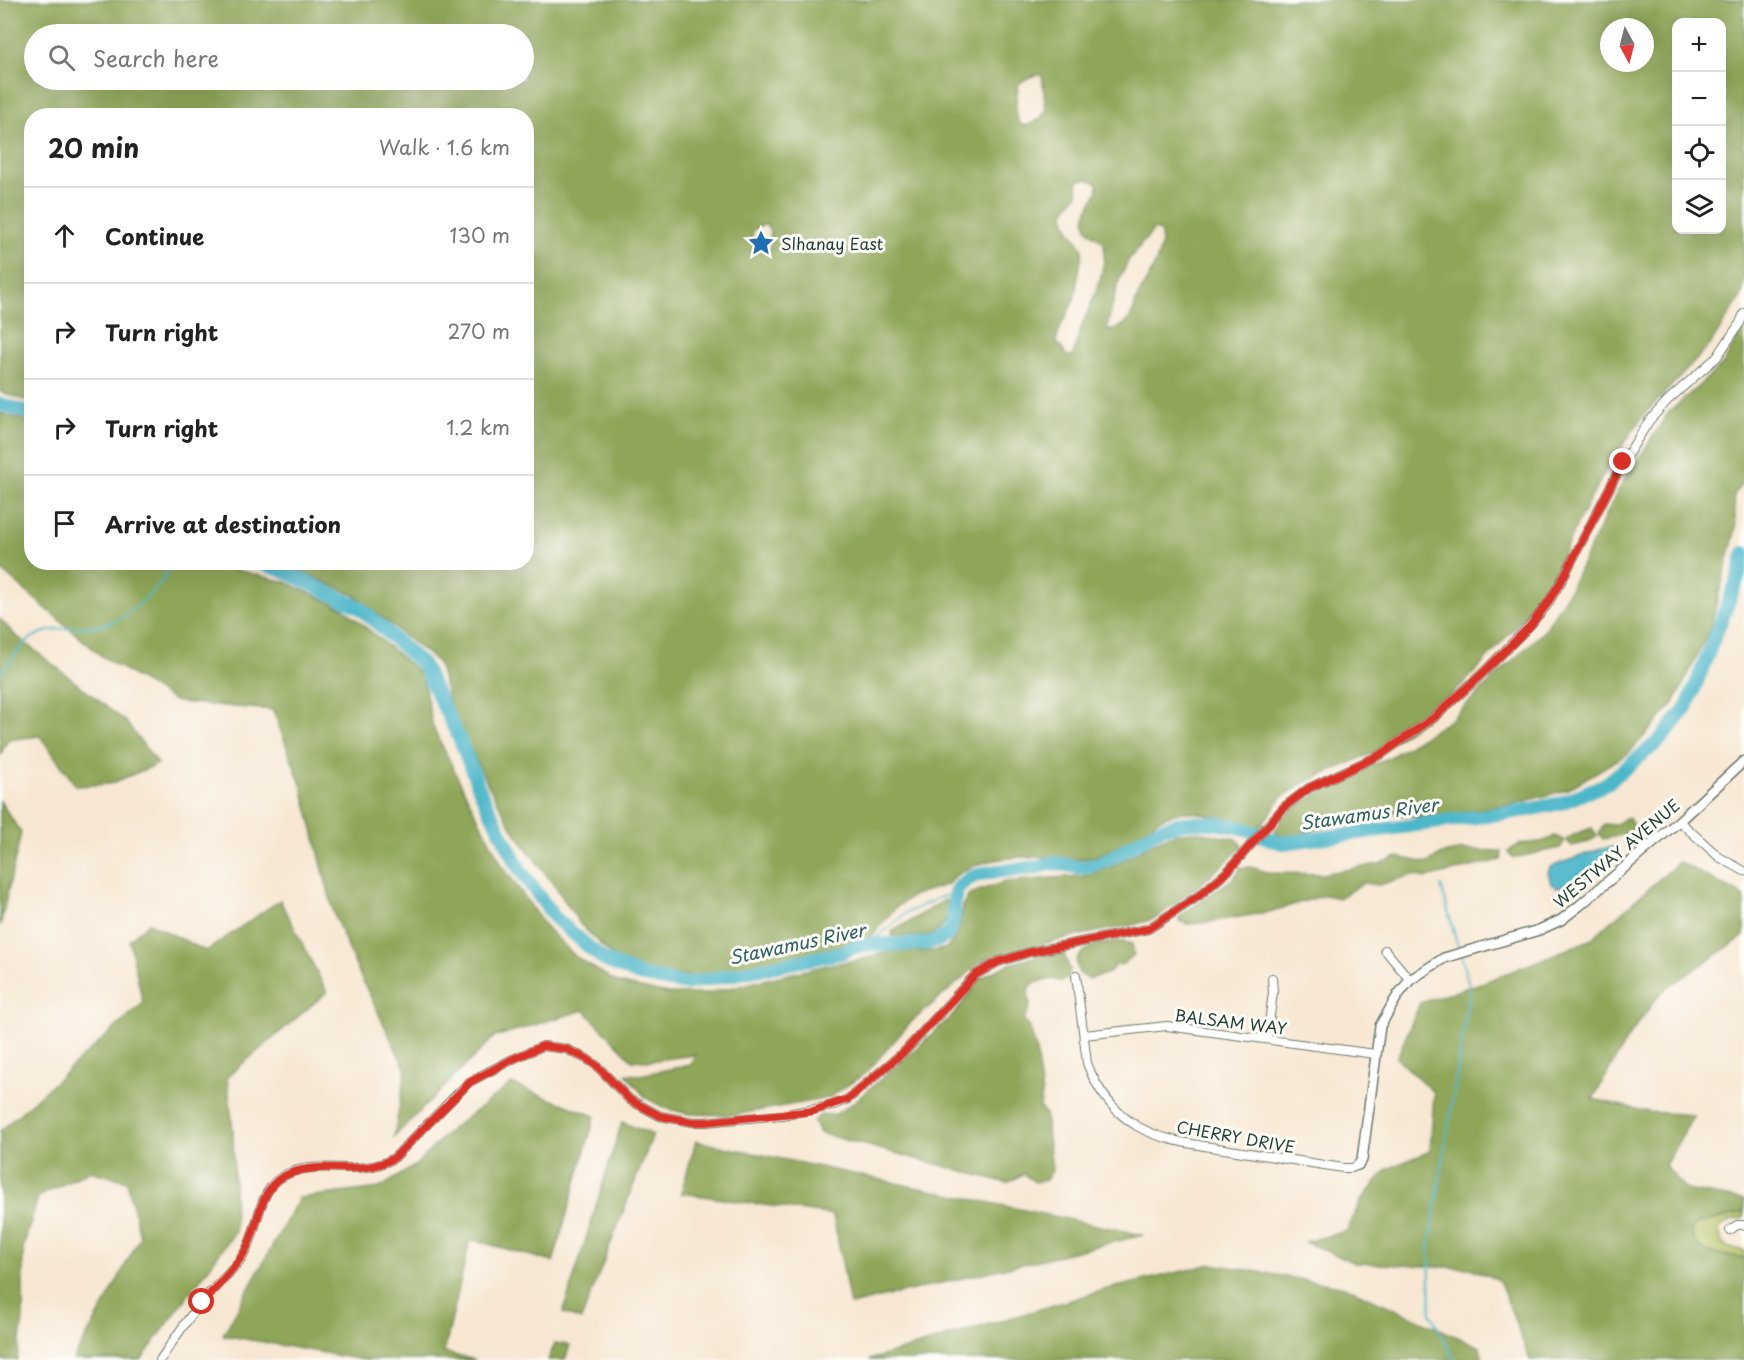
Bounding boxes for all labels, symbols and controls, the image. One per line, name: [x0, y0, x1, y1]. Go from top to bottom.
north arrow: [1600, 18, 1654, 72]
map controls: [1672, 18, 1726, 234]
button: +: [1672, 18, 1726, 72]
search box: [24, 24, 534, 90]
icon: search: [45, 41, 78, 74]
text: Search here: [93, 41, 219, 74]
button: −: [1672, 72, 1726, 126]
button: locate: [1672, 126, 1726, 180]
text: 20 min: [48, 128, 139, 167]
text: Walk · 1.6 km: [379, 132, 510, 162]
button: layers: [1672, 180, 1726, 234]
icon: ahead: [48, 219, 81, 252]
text: Continue: [105, 219, 204, 252]
text: 130 m: [450, 220, 510, 250]
place icon: Slhanay East: [746, 228, 776, 258]
place label: Slhanay East: [781, 231, 883, 255]
icon: right: [48, 315, 81, 348]
text: Turn right: [105, 315, 218, 348]
text: 270 m: [447, 316, 510, 346]
icon: right: [48, 411, 81, 444]
text: Turn right: [105, 411, 218, 444]
text: 1.2 km: [446, 412, 510, 442]
route end: [1609, 448, 1635, 474]
icon: arrive: [48, 507, 81, 540]
text: Arrive at destination: [105, 507, 341, 540]
water label: Stawamus River: [1299, 790, 1442, 836]
street label: WESTWAY AVENUE: [1548, 793, 1684, 913]
water label: Stawamus River: [726, 915, 870, 971]
street label: BALSAM WAY: [1173, 1002, 1289, 1040]
street label: CHERRY DRIVE: [1175, 1114, 1297, 1158]
route start: [188, 1288, 214, 1314]

